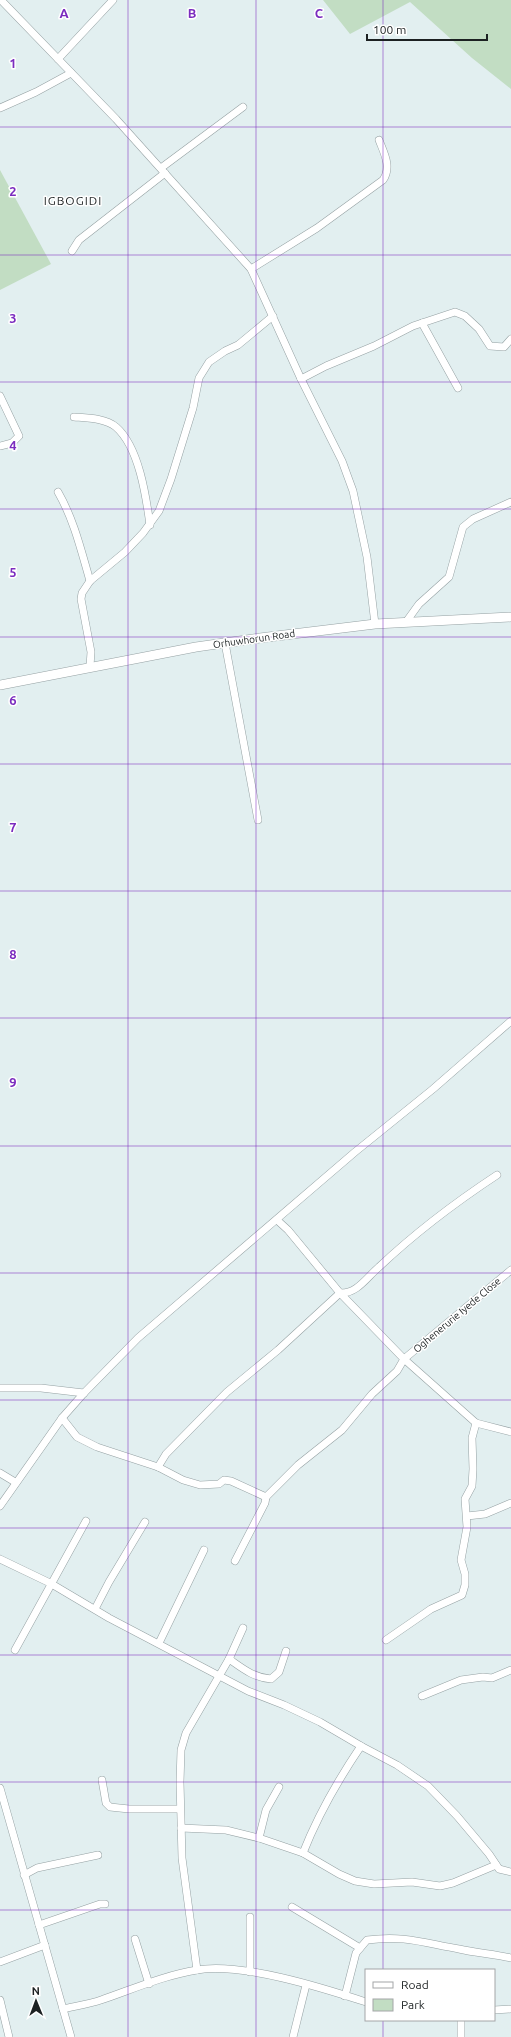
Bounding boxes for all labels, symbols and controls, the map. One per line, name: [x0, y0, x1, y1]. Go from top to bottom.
text: A: [59, 6, 69, 20]
text: B: [188, 6, 197, 20]
text: C: [315, 6, 324, 20]
scale bar: [367, 16, 487, 42]
text: 100 m: [373, 23, 406, 36]
text: 1: [9, 56, 17, 70]
text: 2: [9, 184, 17, 198]
district label: IGBOGIDI: [44, 194, 102, 207]
text: 3: [9, 311, 17, 325]
text: 4: [9, 438, 17, 452]
text: 5: [9, 565, 17, 579]
street label: Orhuwhorun Road: [212, 628, 296, 650]
text: 6: [9, 693, 17, 707]
text: 7: [9, 820, 17, 834]
text: 8: [9, 947, 17, 961]
text: 9: [9, 1075, 17, 1089]
street label: Oghenerurie Iyede Close: [411, 1275, 503, 1355]
legend: [365, 1969, 495, 2021]
text: Road: [401, 1978, 429, 1991]
north arrow: [16, 1981, 56, 2021]
text: N: [32, 1985, 40, 1997]
text: Park: [401, 1998, 425, 2011]

